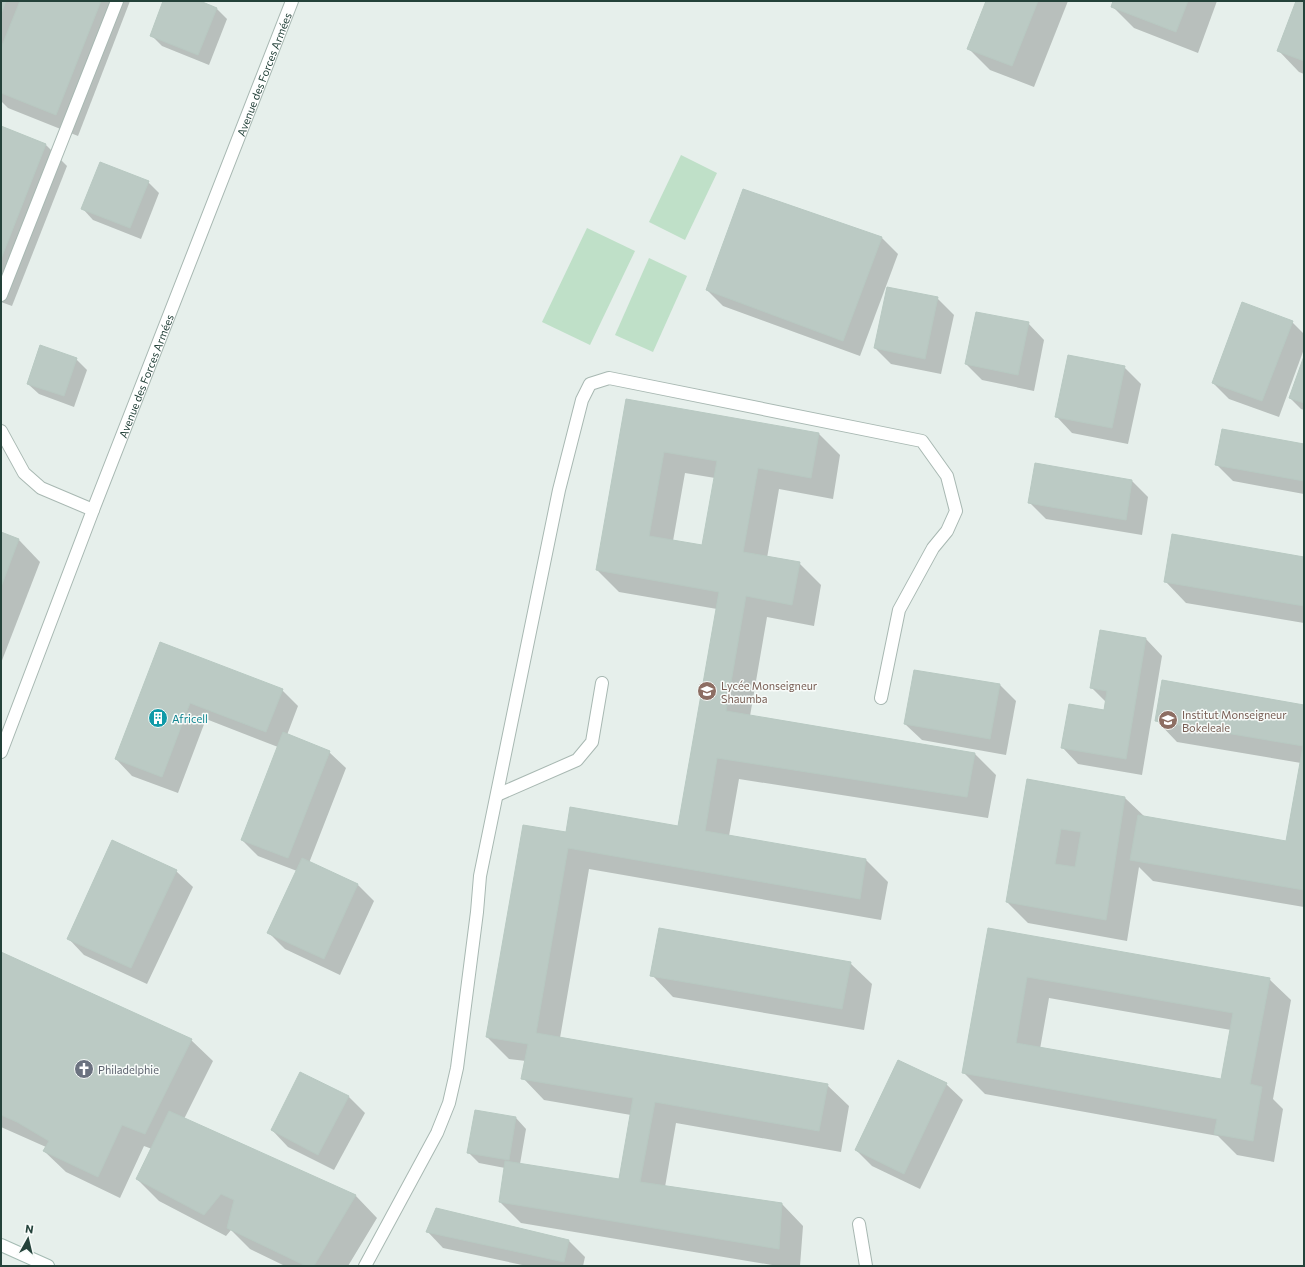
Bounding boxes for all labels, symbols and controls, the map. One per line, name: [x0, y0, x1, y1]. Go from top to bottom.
street label: Avenue des Forces Armées: [233, 10, 293, 138]
street label: Avenue des Forces Armées: [115, 312, 175, 439]
place label: Lycée Monseigneur Shaumba: [721, 679, 818, 705]
school or university icon: Lycée Monseigneur Shaumba: [696, 680, 718, 702]
building icon: Africell: [147, 707, 169, 729]
place label: Institut Monseigneur Bokeleale: [1182, 708, 1287, 734]
school or university icon: Institut Monseigneur Bokeleale: [1157, 709, 1179, 731]
place label: Africell: [172, 712, 208, 725]
church icon: Philadelphie: [73, 1058, 95, 1080]
place label: Philadelphie: [98, 1063, 159, 1076]
north arrow: [8, 1219, 48, 1259]
text: N: [24, 1222, 34, 1236]

